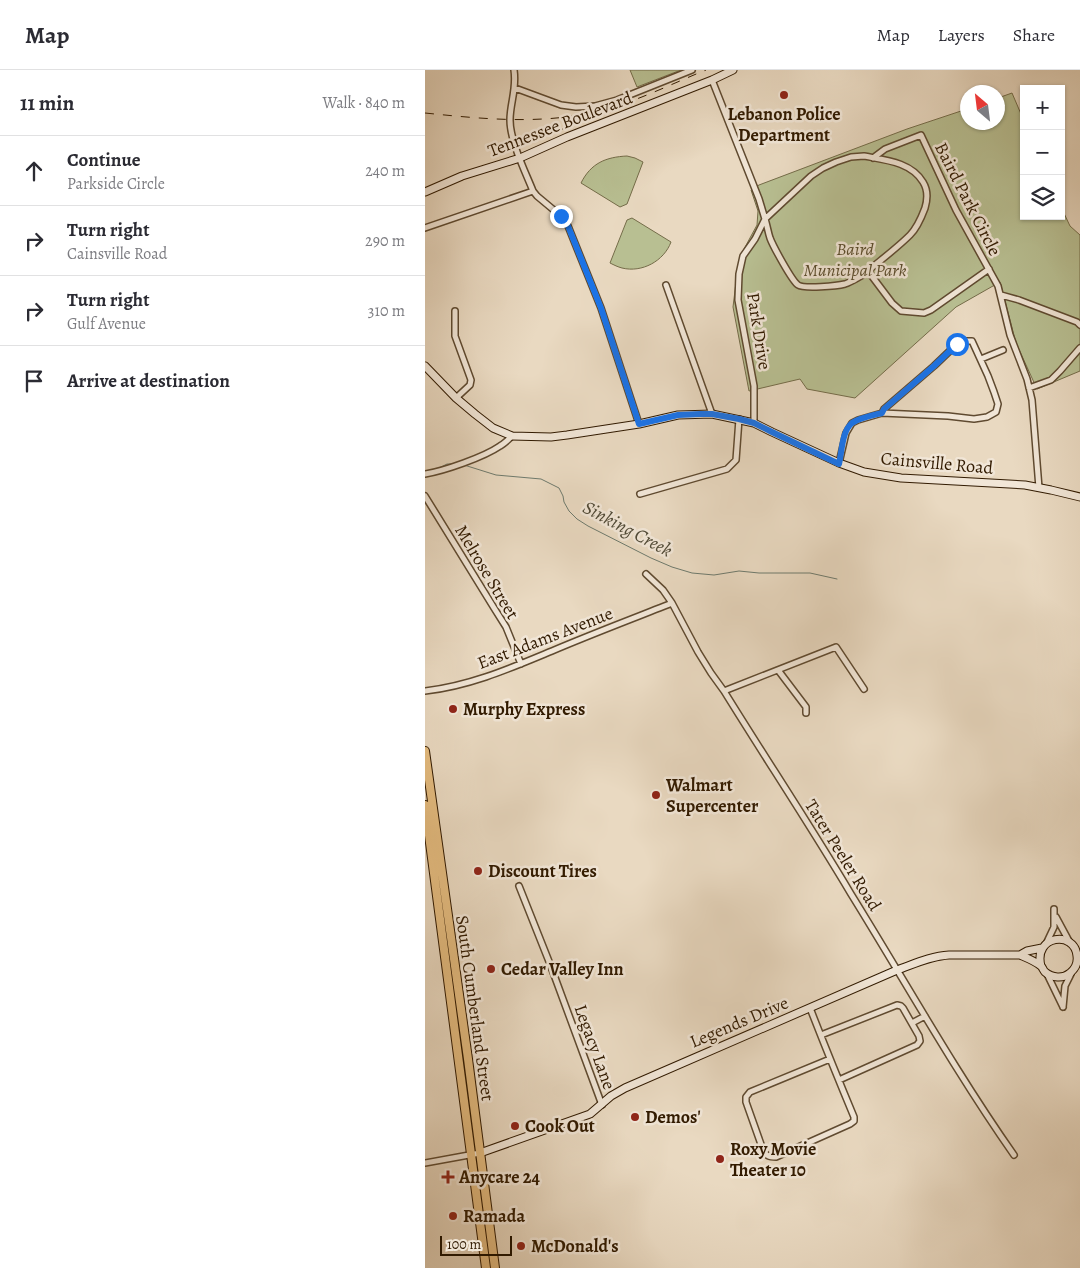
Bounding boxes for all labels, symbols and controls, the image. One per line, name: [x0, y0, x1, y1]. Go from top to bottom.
text: Map: [25, 19, 69, 51]
text: Map: [877, 23, 910, 47]
text: Layers: [938, 23, 985, 47]
text: Share: [1013, 23, 1055, 47]
street label: Tennessee Boulevard: [484, 85, 636, 163]
north arrow: [960, 85, 1005, 130]
map controls: [1020, 85, 1065, 220]
button: +: [1020, 85, 1065, 130]
text: 11 min: [20, 89, 74, 117]
marker: Lebanon Police Department: [778, 89, 790, 101]
text: Walk · 840 m: [323, 92, 405, 114]
place label: Lebanon Police Department: [727, 102, 841, 147]
button: −: [1020, 130, 1065, 175]
street label: Baird Park Circle: [929, 138, 1007, 260]
text: Continue: [67, 147, 141, 173]
icon: ahead: [20, 157, 48, 185]
text: 240 m: [365, 160, 405, 182]
text: Parkside Circle: [67, 173, 165, 195]
button: layers: [1020, 175, 1065, 220]
route end: [550, 205, 573, 228]
text: Turn right: [67, 217, 149, 243]
icon: right: [20, 227, 48, 255]
text: 290 m: [365, 230, 405, 252]
park label: Baird Municipal Park: [803, 237, 907, 282]
text: Cainsville Road: [67, 243, 167, 265]
text: Turn right: [67, 287, 149, 313]
street label: Park Drive: [741, 291, 777, 371]
icon: right: [20, 297, 48, 325]
text: 310 m: [368, 300, 405, 322]
text: Gulf Avenue: [67, 313, 146, 335]
route start: [946, 333, 969, 356]
icon: arrive: [20, 367, 48, 395]
text: Arrive at destination: [67, 368, 230, 394]
street label: Cainsville Road: [880, 446, 995, 480]
water label: Sinking Creek: [578, 494, 677, 563]
street label: Melrose Street: [449, 520, 525, 624]
street label: East Adams Avenue: [474, 601, 616, 675]
place label: Murphy Express: [463, 697, 585, 721]
marker: Murphy Express: [447, 703, 459, 715]
place label: Walmart Supercenter: [665, 773, 759, 818]
marker: Walmart Supercenter: [650, 789, 662, 801]
street label: Tater Peeler Road: [799, 795, 887, 916]
place label: Discount Tires: [488, 859, 597, 883]
marker: Discount Tires: [472, 865, 484, 877]
street label: South Cumberland Street: [450, 914, 500, 1102]
place label: Cedar Valley Inn: [501, 957, 624, 981]
marker: Cedar Valley Inn: [485, 963, 497, 975]
street label: Legends Drive: [686, 990, 792, 1054]
street label: Legacy Lane: [569, 1001, 621, 1093]
place label: Demos': [645, 1105, 701, 1129]
marker: Demos': [629, 1111, 641, 1123]
place label: Cook Out: [525, 1114, 595, 1138]
marker: Cook Out: [509, 1120, 521, 1132]
place label: Roxy Movie Theater 10: [730, 1137, 816, 1182]
marker: Roxy Movie Theater 10: [714, 1153, 726, 1165]
place label: Anycare 24: [458, 1165, 540, 1189]
marker: Anycare 24: [441, 1170, 455, 1184]
place label: Ramada: [463, 1204, 525, 1228]
marker: Ramada: [447, 1210, 459, 1222]
scale bar: [440, 1233, 513, 1256]
place label: McDonald's: [531, 1234, 619, 1258]
text: 100 m: [447, 1235, 481, 1254]
marker: McDonald's: [515, 1240, 527, 1252]

